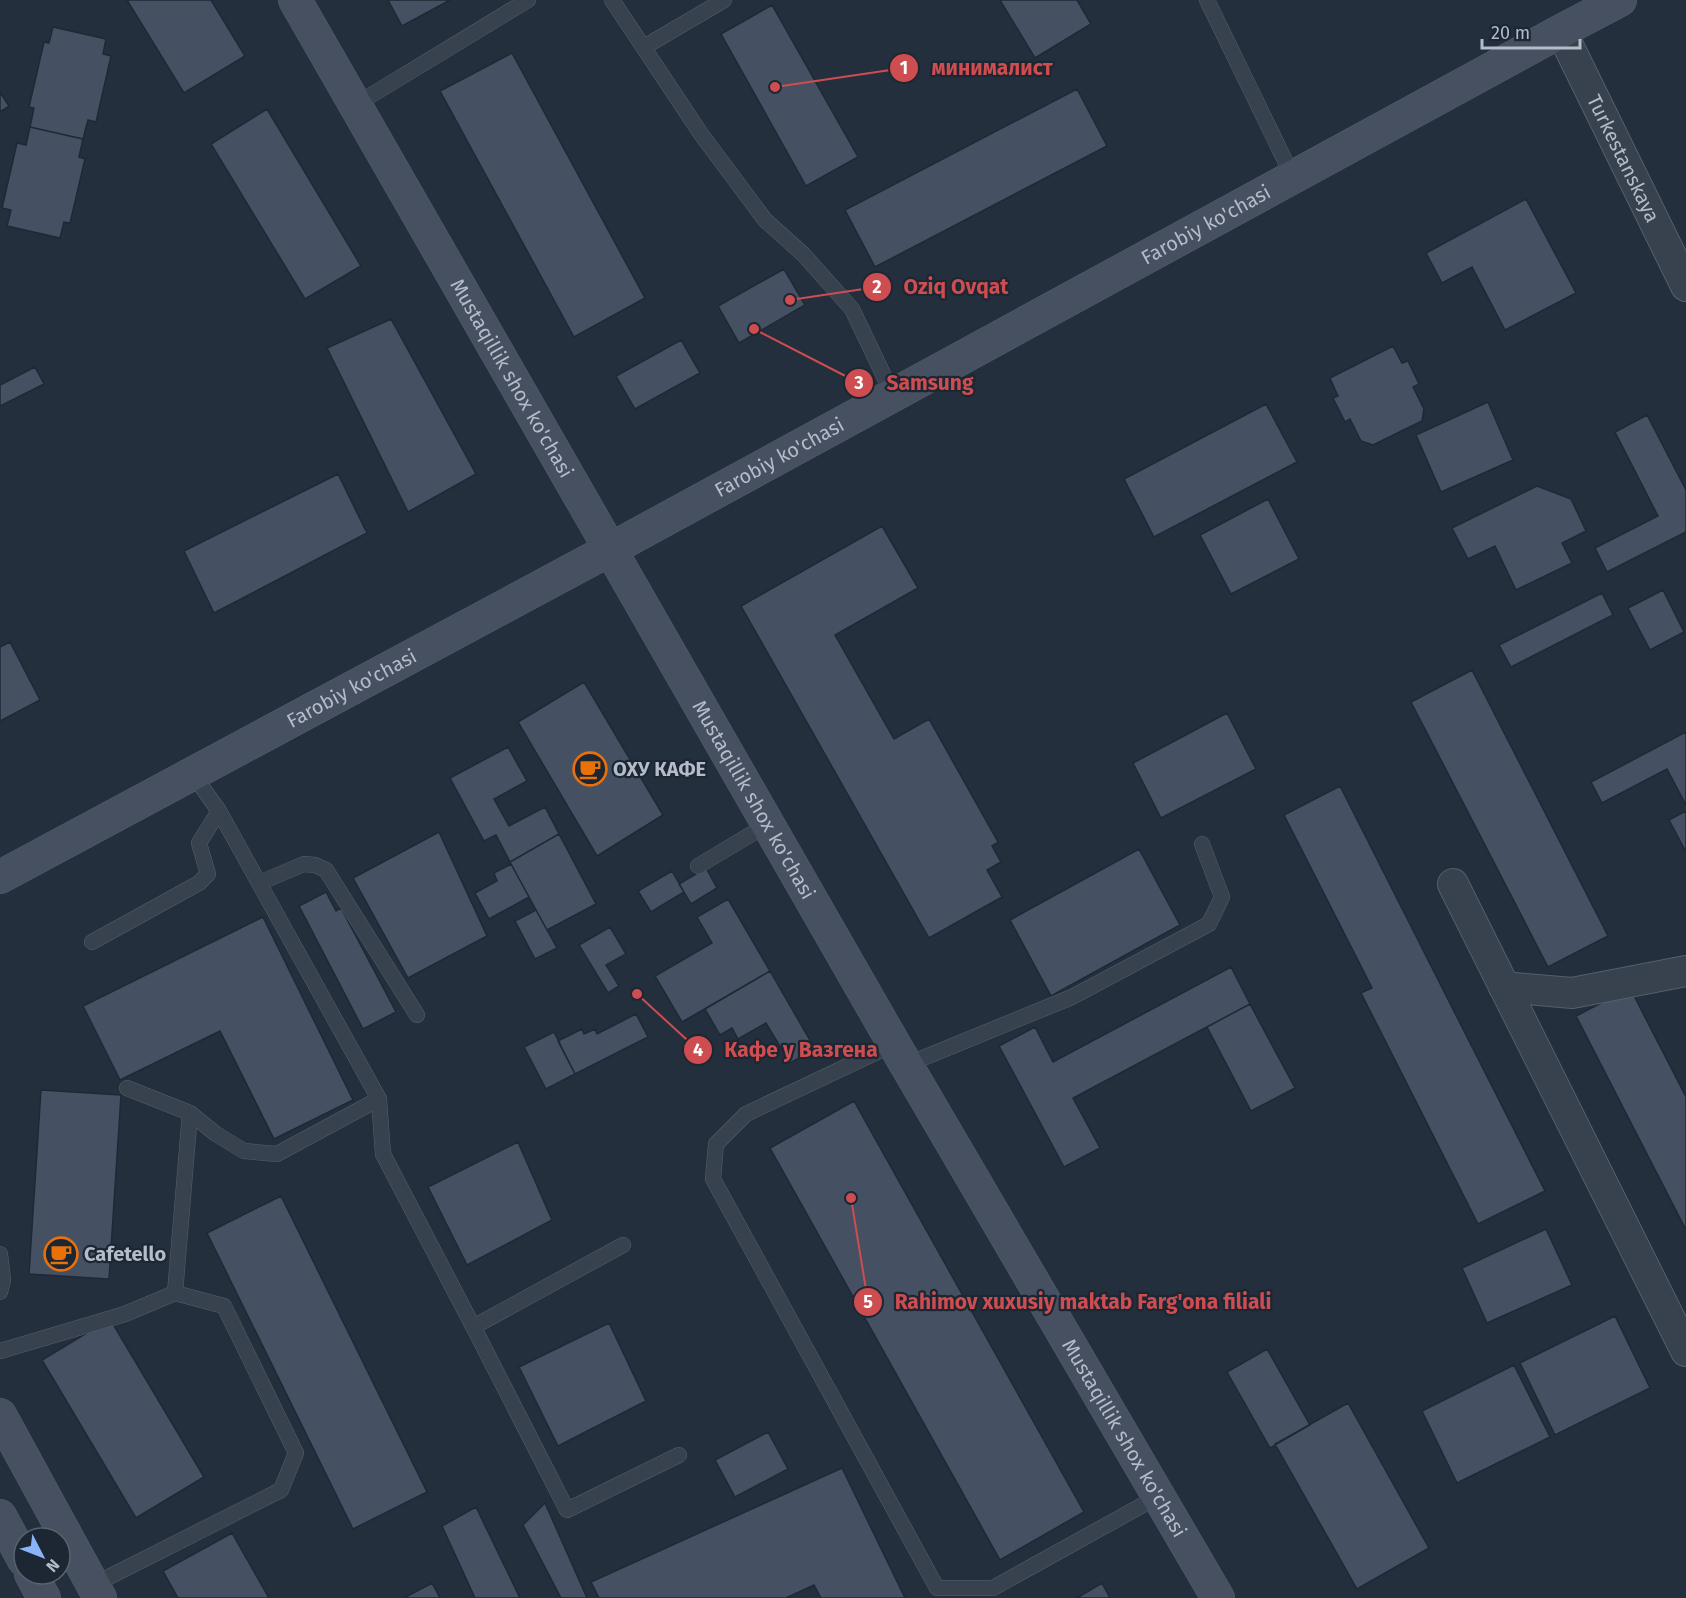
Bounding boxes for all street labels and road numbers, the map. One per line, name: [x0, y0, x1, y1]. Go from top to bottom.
street label: Turkestanskaya: [1582, 91, 1665, 226]
street label: Farobiy ko'chasi: [1137, 180, 1275, 270]
street label: Mustaqillik shox ko'chasi: [445, 274, 578, 482]
street label: Farobiy ko'chasi: [710, 412, 848, 502]
street label: Farobiy ko'chasi: [283, 644, 421, 733]
street label: Mustaqillik shox ko'chasi: [687, 696, 820, 903]
street label: Mustaqillik shox ko'chasi: [1057, 1335, 1192, 1541]

